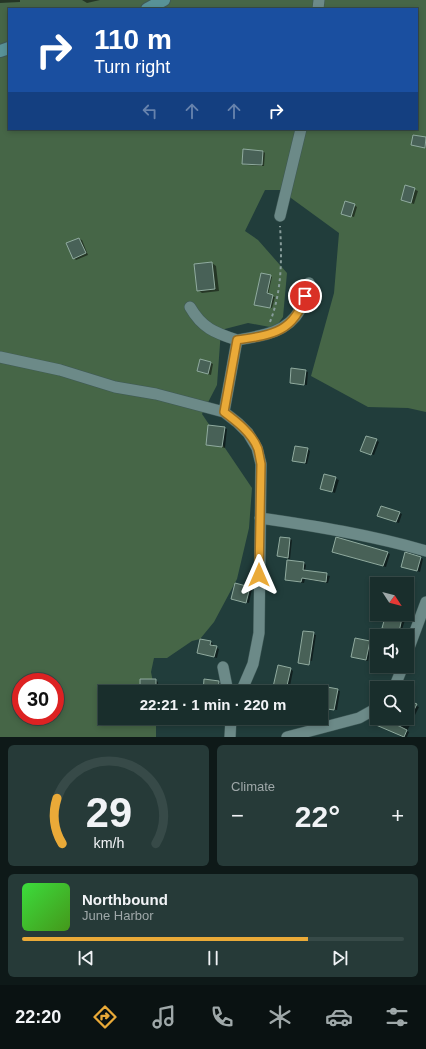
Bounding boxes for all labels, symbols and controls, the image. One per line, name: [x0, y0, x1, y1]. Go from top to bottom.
icon: right: [28, 24, 80, 76]
text: 110 m: [94, 24, 172, 55]
text: Turn right: [94, 57, 170, 77]
icon: left: [139, 100, 161, 122]
icon: ahead: [181, 100, 203, 122]
icon: ahead: [223, 100, 245, 122]
icon: right: [265, 100, 287, 122]
pin: [288, 279, 322, 313]
icon: arrive: [294, 285, 316, 307]
position arrow: [238, 554, 280, 596]
north arrow: [370, 577, 414, 621]
map controls: [370, 577, 414, 725]
button: sound: [370, 629, 414, 673]
speed limit sign: 30: [12, 673, 64, 725]
button: search: [370, 681, 414, 725]
text: 22:21 · 1 min · 220 m: [140, 696, 286, 713]
text: Climate: [231, 779, 275, 794]
text: 29: [85, 788, 132, 835]
text: 22°: [295, 800, 340, 833]
text: −: [231, 803, 244, 828]
text: +: [391, 803, 404, 828]
text: km/h: [93, 834, 124, 850]
text: Northbound: [82, 891, 168, 908]
text: June Harbor: [82, 908, 154, 923]
icon: previous: [75, 947, 97, 969]
icon: pause: [202, 947, 224, 969]
icon: next: [329, 947, 351, 969]
icon: directions: [91, 1003, 119, 1031]
icon: music: [150, 1003, 178, 1031]
icon: phone: [208, 1003, 236, 1031]
icon: climate: [266, 1003, 294, 1031]
icon: car: [325, 1003, 353, 1031]
icon: filters: [383, 1003, 411, 1031]
text: 22:20: [15, 1007, 61, 1027]

